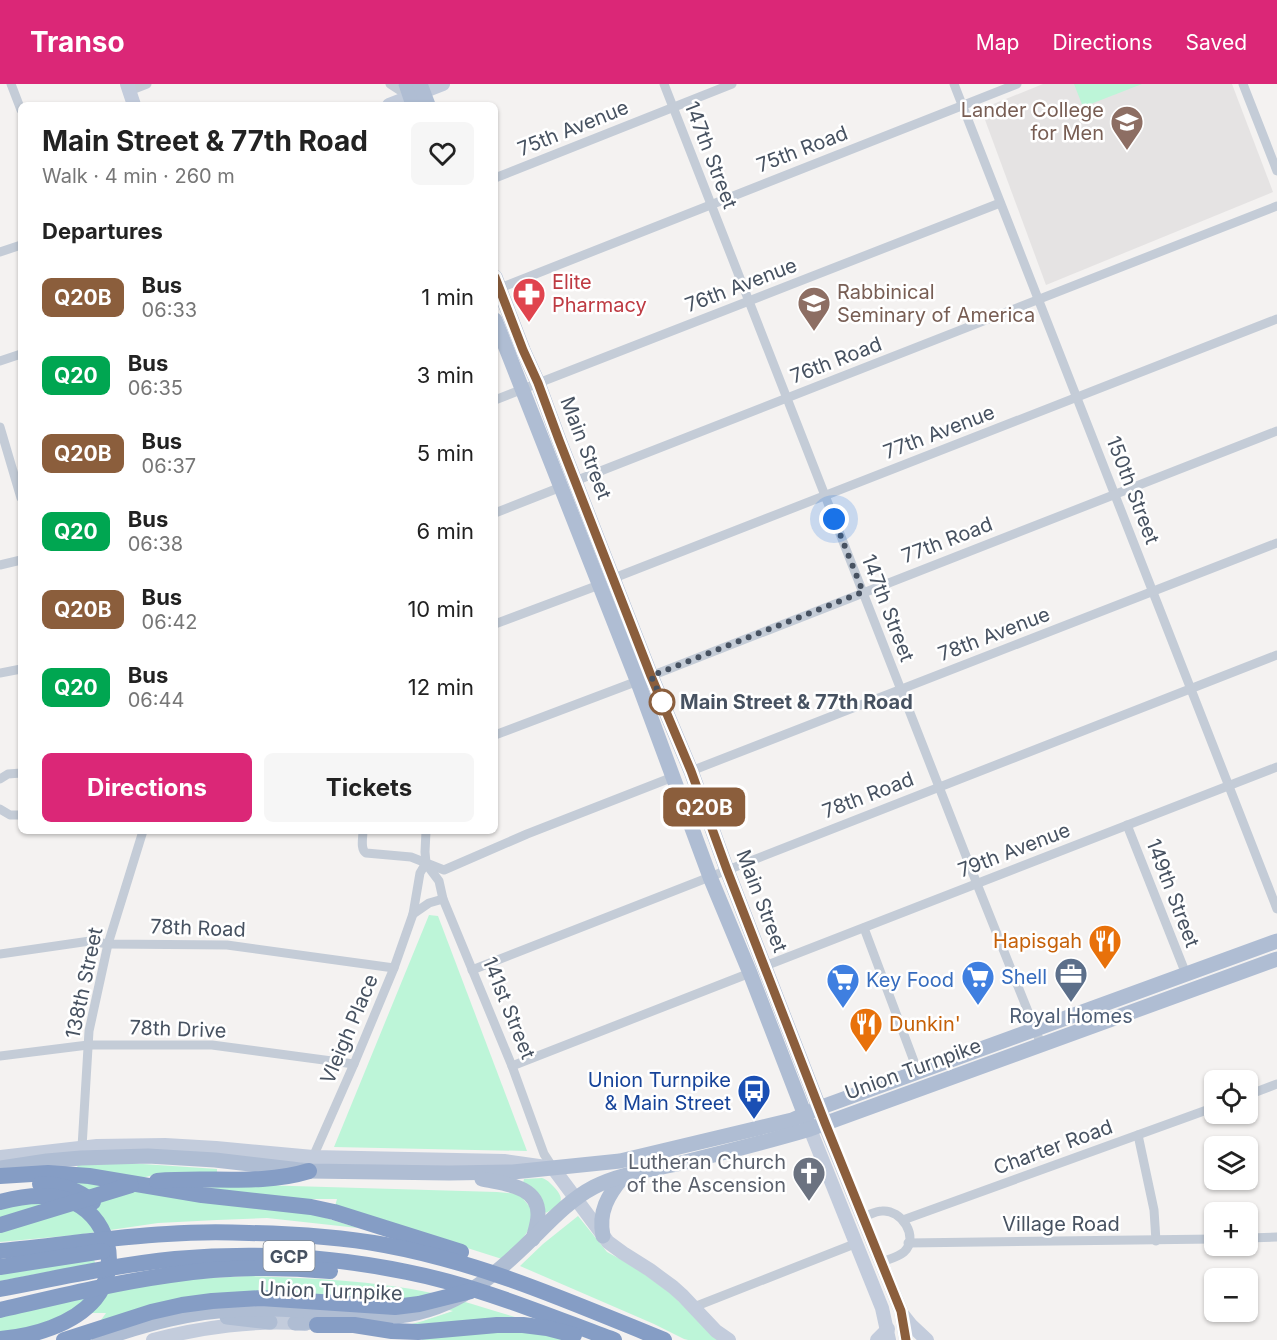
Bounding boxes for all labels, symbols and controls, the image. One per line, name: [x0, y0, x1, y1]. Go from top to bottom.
text: Transo: [30, 25, 125, 59]
text: Map: [976, 30, 1019, 55]
text: Directions: [1052, 30, 1153, 55]
text: Saved: [1186, 30, 1247, 55]
street label: 75th Avenue: [514, 95, 632, 161]
street label: 147th Street: [680, 98, 743, 212]
place label: Lander College for Men: [961, 98, 1104, 145]
school or university icon: Lander College for Men: [1109, 104, 1145, 151]
street label: 75th Road: [753, 121, 851, 177]
button: heart: [411, 122, 474, 185]
text: Main Street & 77th Road: [42, 124, 368, 158]
text: Walk · 4 min · 260 m: [42, 164, 235, 188]
text: Departures: [42, 218, 163, 244]
street label: 76th Avenue: [682, 253, 800, 317]
place label: Elite Pharmacy: [552, 270, 647, 317]
text: Bus: [142, 272, 182, 298]
pharmacy icon: Elite Pharmacy: [511, 276, 547, 323]
place label: Rabbinical Seminary of America: [837, 280, 1035, 327]
text: 1 min: [421, 284, 474, 310]
text: Q20B: [54, 285, 112, 310]
school or university icon: Rabbinical Seminary of America: [796, 285, 832, 332]
text: 06:33: [142, 298, 197, 322]
street label: 76th Road: [787, 332, 885, 388]
text: Bus: [128, 350, 168, 376]
text: 3 min: [417, 362, 474, 388]
text: Q20: [54, 363, 98, 388]
text: 06:35: [128, 376, 183, 400]
street label: Main Street: [555, 393, 617, 503]
street label: 77th Avenue: [880, 400, 998, 464]
text: Bus: [142, 428, 182, 454]
street label: 150th Street: [1101, 433, 1165, 548]
text: 5 min: [417, 440, 474, 466]
text: Q20B: [54, 441, 112, 466]
text: 06:37: [142, 454, 196, 478]
your location: [819, 504, 849, 534]
text: Bus: [128, 506, 168, 532]
street label: 77th Road: [898, 512, 996, 568]
text: 6 min: [417, 518, 474, 544]
text: Q20: [54, 519, 98, 544]
text: 06:38: [128, 532, 183, 556]
street label: 147th Street: [857, 551, 920, 665]
text: Bus: [142, 584, 182, 610]
text: 10 min: [407, 596, 474, 622]
text: Q20B: [54, 597, 112, 622]
street label: 78th Avenue: [935, 602, 1053, 666]
text: 06:42: [142, 610, 198, 634]
text: Bus: [128, 662, 168, 688]
text: 12 min: [408, 674, 474, 700]
text: Q20: [54, 675, 98, 700]
text: 06:44: [128, 688, 184, 712]
marker: Main Street & 77th Road: [649, 689, 675, 715]
place label: Main Street & 77th Road: [680, 690, 913, 714]
button: Directions: [42, 753, 252, 822]
button: Tickets: [264, 753, 474, 822]
street label: 78th Road: [819, 767, 917, 823]
line badge: Q20B: [662, 788, 746, 826]
text: Q20B: [675, 795, 733, 820]
street label: 79th Avenue: [955, 818, 1073, 882]
street label: 149th Street: [1141, 835, 1205, 951]
street label: Main Street: [731, 846, 793, 956]
street label: 78th Road: [150, 914, 246, 942]
restaurant icon: Hapisgah: [1087, 923, 1123, 970]
street label: 138th Street: [60, 925, 108, 1041]
place label: Hapisgah: [993, 929, 1082, 953]
street label: 141st Street: [478, 953, 541, 1063]
office icon: Royal Homes: [1053, 956, 1089, 1003]
supermarket icon: Shell: [960, 959, 996, 1006]
supermarket icon: Key Food: [825, 962, 861, 1009]
place label: Shell: [1001, 965, 1047, 989]
place label: Key Food: [866, 968, 954, 992]
street label: Vleigh Place: [315, 971, 383, 1087]
place label: Royal Homes: [1009, 1004, 1133, 1028]
restaurant icon: Dunkin': [848, 1006, 884, 1053]
place label: Dunkin': [889, 1012, 961, 1036]
street label: 78th Drive: [129, 1015, 227, 1043]
street label: Union Turnpike: [842, 1033, 984, 1105]
place label: Union Turnpike & Main Street: [588, 1068, 731, 1115]
map controls: [1204, 1070, 1258, 1322]
button: locate: [1204, 1070, 1258, 1124]
bus stop icon: Union Turnpike & Main Street: [736, 1073, 772, 1120]
street label: Charter Road: [990, 1114, 1116, 1180]
button: layers: [1204, 1136, 1258, 1190]
place label: Lutheran Church of the Ascension: [627, 1150, 786, 1197]
church icon: Lutheran Church of the Ascension: [791, 1155, 827, 1202]
button: +: [1204, 1202, 1258, 1256]
street label: Village Road: [1002, 1212, 1120, 1236]
road number: GCP: [264, 1241, 314, 1271]
button: −: [1204, 1268, 1258, 1322]
street label: Union Turnpike: [259, 1277, 403, 1305]

